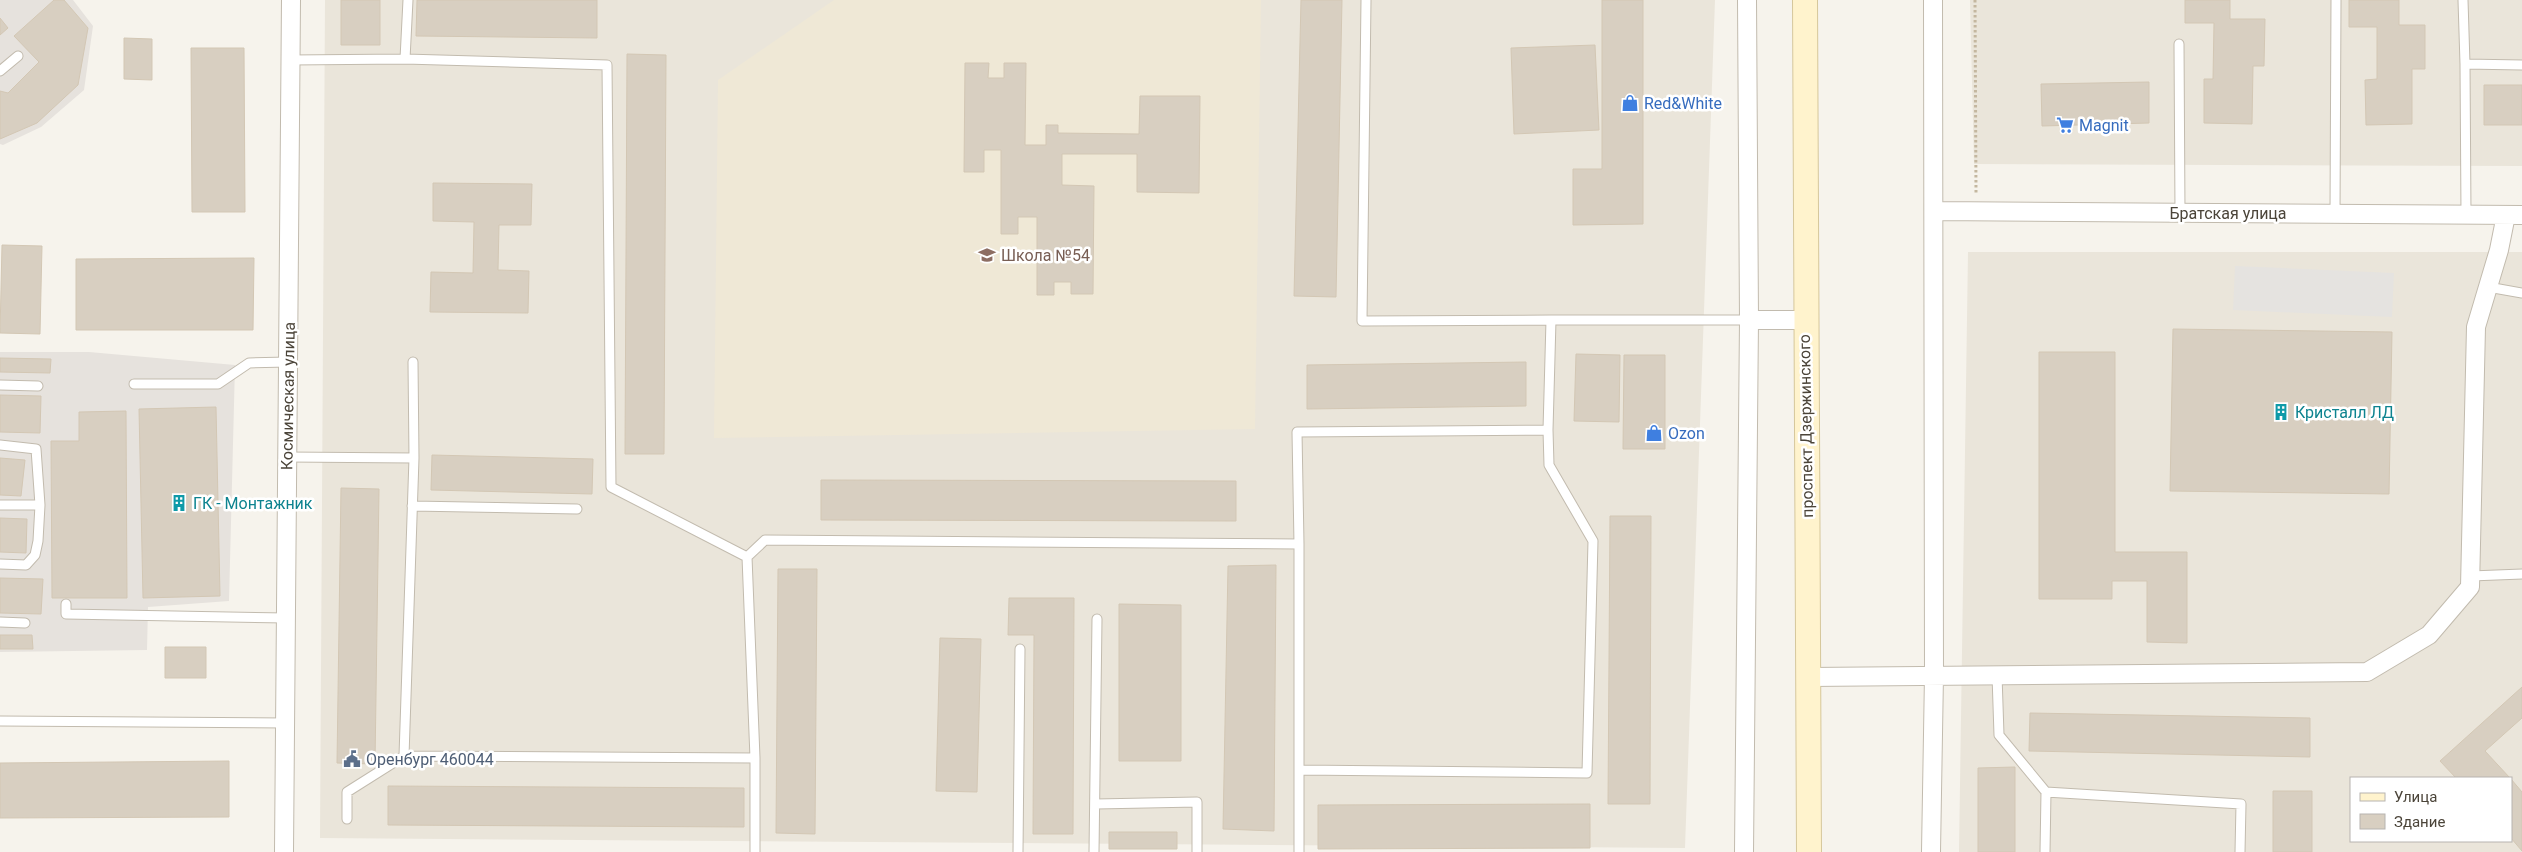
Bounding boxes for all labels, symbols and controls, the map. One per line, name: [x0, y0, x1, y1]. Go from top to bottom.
shop icon: Red&White: [1620, 93, 1640, 113]
place label: Red&White: [1644, 94, 1722, 113]
supermarket icon: Magnit: [2055, 115, 2075, 135]
place label: Magnit: [2079, 116, 2129, 135]
street label: Братская улица: [2169, 204, 2287, 223]
school or university icon: Школа №54: [977, 245, 997, 265]
place label: Школа №54: [1001, 246, 1090, 265]
street label: Космическая улица: [277, 322, 299, 470]
street label: проспект Дзержинского: [1795, 334, 1817, 518]
building icon: Кристалл ЛД: [2271, 402, 2291, 422]
place label: Кристалл ЛД: [2295, 403, 2394, 422]
shop icon: Ozon: [1644, 423, 1664, 443]
place label: Ozon: [1668, 424, 1705, 443]
building icon: ГК - Монтажник: [169, 493, 189, 513]
place label: ГК - Монтажник: [193, 494, 313, 513]
public building icon: Оренбург 460044: [342, 749, 362, 769]
place label: Оренбург 460044: [366, 750, 494, 769]
legend: [2350, 777, 2512, 842]
text: Улица: [2394, 788, 2437, 806]
text: Здание: [2394, 813, 2445, 831]

